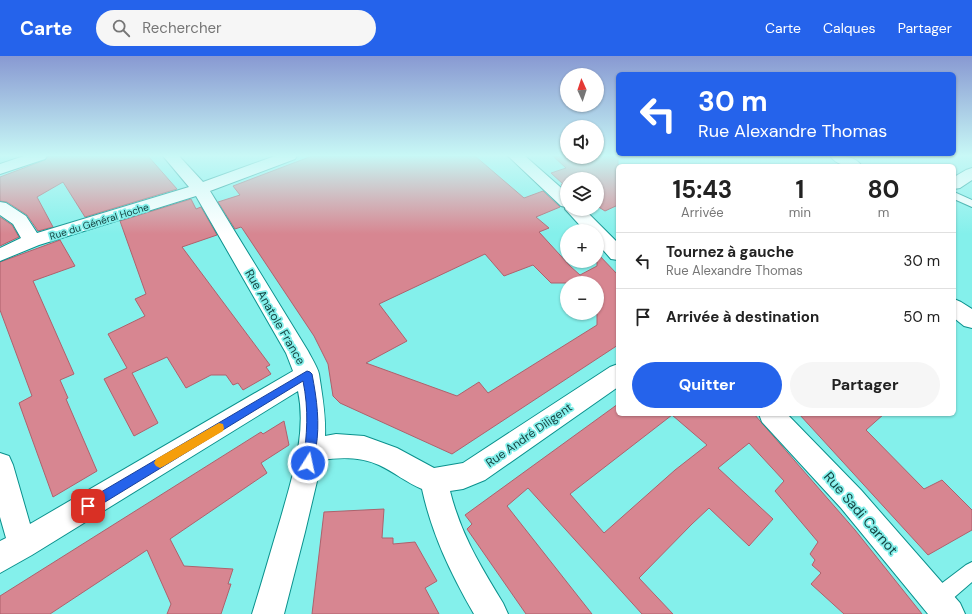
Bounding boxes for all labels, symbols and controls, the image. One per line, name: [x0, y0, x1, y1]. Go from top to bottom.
search box: [96, 10, 376, 46]
text: Carte: [20, 16, 72, 41]
icon: search: [110, 17, 132, 39]
text: Rechercher: [142, 18, 222, 38]
text: Carte: [765, 19, 801, 37]
text: Calques: [823, 19, 876, 37]
text: Partager: [898, 19, 952, 37]
north arrow: [560, 68, 604, 112]
map controls: [560, 68, 604, 320]
text: 30 m: [698, 83, 768, 120]
icon: left: [632, 88, 684, 140]
text: Rue Alexandre Thomas: [698, 119, 887, 143]
button: sound: [560, 120, 604, 164]
button: layers: [560, 172, 604, 216]
text: 15:43: [672, 174, 732, 205]
text: 1: [795, 174, 804, 205]
text: 80: [867, 174, 900, 205]
street label: Rue du Général Hoche: [48, 200, 151, 243]
text: Arrivée: [681, 204, 724, 221]
text: min: [789, 204, 811, 221]
text: m: [878, 204, 889, 221]
button: +: [560, 224, 604, 268]
text: Tournez à gauche: [666, 242, 794, 262]
icon: left: [632, 250, 654, 272]
text: 30 m: [904, 251, 940, 271]
text: Rue Alexandre Thomas: [666, 262, 803, 279]
street label: Rue Anatole France: [241, 266, 309, 368]
button: −: [560, 276, 604, 320]
icon: arrive: [632, 306, 654, 328]
text: Arrivée à destination: [666, 307, 819, 327]
text: 50 m: [903, 307, 940, 327]
button: Quitter: [632, 362, 782, 408]
button: Partager: [790, 362, 940, 408]
street label: Rue André Diligent: [483, 399, 576, 471]
position arrow: [287, 442, 329, 484]
street label: Rue Sadi Carnot: [820, 468, 902, 558]
pin: [71, 489, 105, 523]
icon: arrive: [77, 495, 99, 517]

